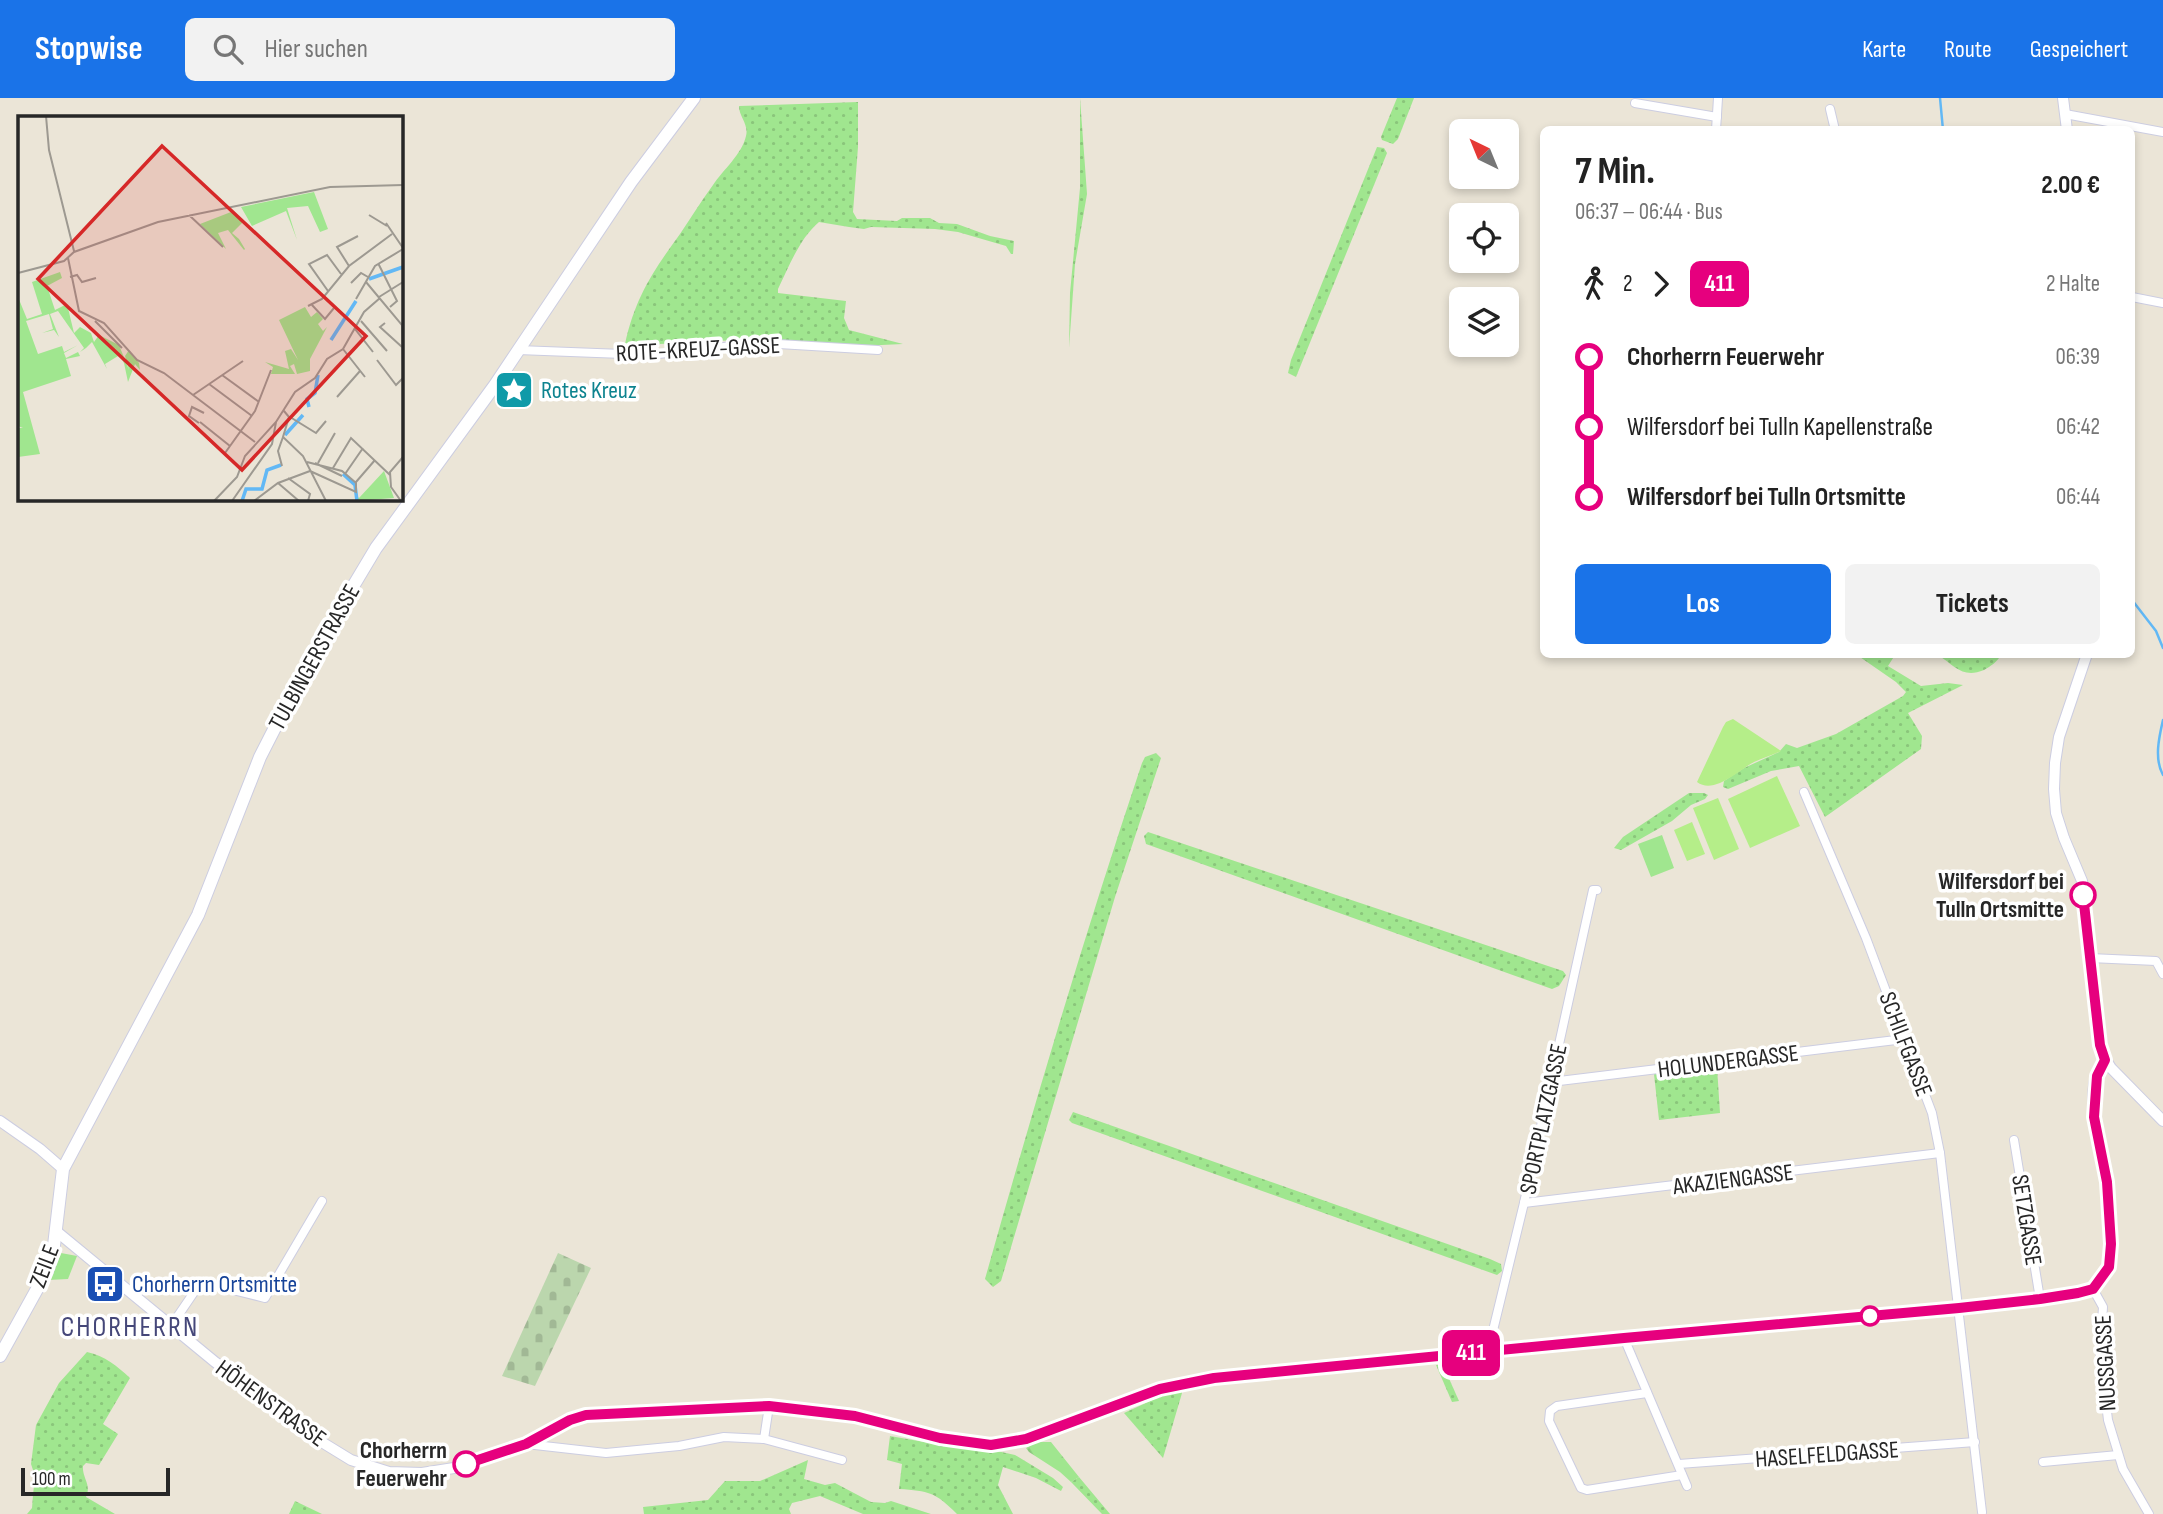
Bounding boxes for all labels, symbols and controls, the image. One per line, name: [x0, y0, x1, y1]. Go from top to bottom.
search box: [185, 18, 675, 81]
text: Stopwise: [35, 29, 143, 69]
icon: search: [209, 30, 247, 68]
text: Hier suchen: [265, 34, 368, 65]
text: Karte: [1862, 35, 1906, 64]
text: Route: [1944, 35, 1992, 64]
text: Gespeichert: [2030, 35, 2128, 64]
inset map: [18, 116, 402, 500]
north arrow: [1449, 119, 1519, 189]
map controls: [1449, 119, 1519, 357]
text: 7 Min.: [1575, 149, 1655, 194]
text: 2.00 €: [2041, 170, 2100, 201]
text: 06:37 – 06:44 · Bus: [1575, 198, 1723, 226]
button: locate: [1449, 203, 1519, 273]
icon: walk: [1575, 265, 1613, 303]
icon: forward: [1642, 265, 1680, 303]
text: 411: [1704, 269, 1735, 298]
text: 2: [1623, 270, 1632, 298]
text: 2 Halte: [2046, 270, 2100, 298]
button: layers: [1449, 287, 1519, 357]
street label: ROTE-KREUZ-GASSE: [615, 331, 781, 368]
text: Chorherrn Feuerwehr: [1627, 342, 1824, 373]
text: 06:39: [2055, 343, 2100, 371]
place icon: Rotes Kreuz: [493, 369, 535, 411]
place label: Rotes Kreuz: [541, 376, 637, 405]
text: Wilfersdorf bei Tulln Kapellenstraße: [1627, 412, 1933, 443]
text: 06:42: [2056, 413, 2100, 441]
text: Wilfersdorf bei Tulln Ortsmitte: [1627, 482, 1906, 513]
text: 06:44: [2056, 483, 2100, 511]
button: Los: [1575, 564, 1831, 644]
button: Tickets: [1845, 564, 2100, 644]
street label: TULBINGERSTRASSE: [262, 579, 366, 735]
place label: Wilfersdorf bei Tulln Ortsmitte: [1936, 867, 2064, 924]
marker: Wilfersdorf bei Tulln Ortsmitte: [2070, 882, 2096, 908]
street label: SCHILFGASSE: [1872, 988, 1939, 1100]
street label: HOLUNDERGASSE: [1656, 1038, 1800, 1085]
street label: SPORTPLATZGASSE: [1513, 1041, 1574, 1197]
street label: AKAZIENGASSE: [1670, 1158, 1795, 1201]
street label: SETZGASSE: [2005, 1172, 2048, 1268]
street label: ZEILE: [23, 1241, 66, 1292]
bus stop icon: Chorherrn Ortsmitte: [84, 1263, 126, 1305]
place label: Chorherrn Ortsmitte: [132, 1270, 297, 1299]
unlabelled marker: [1860, 1306, 1880, 1326]
district label: CHORHERRN: [61, 1311, 199, 1344]
street label: NUSSGASSE: [2088, 1314, 2123, 1412]
line badge: 411: [1431, 1330, 1511, 1376]
text: 411: [1456, 1338, 1486, 1367]
street label: HÖHENSTRASSE: [210, 1354, 332, 1453]
street label: HASELFELDGASSE: [1754, 1435, 1900, 1474]
place label: Chorherrn Feuerwehr: [356, 1436, 448, 1493]
marker: Chorherrn Feuerwehr: [453, 1451, 479, 1477]
scale bar: [21, 1465, 170, 1497]
text: 100 m: [32, 1468, 71, 1491]

